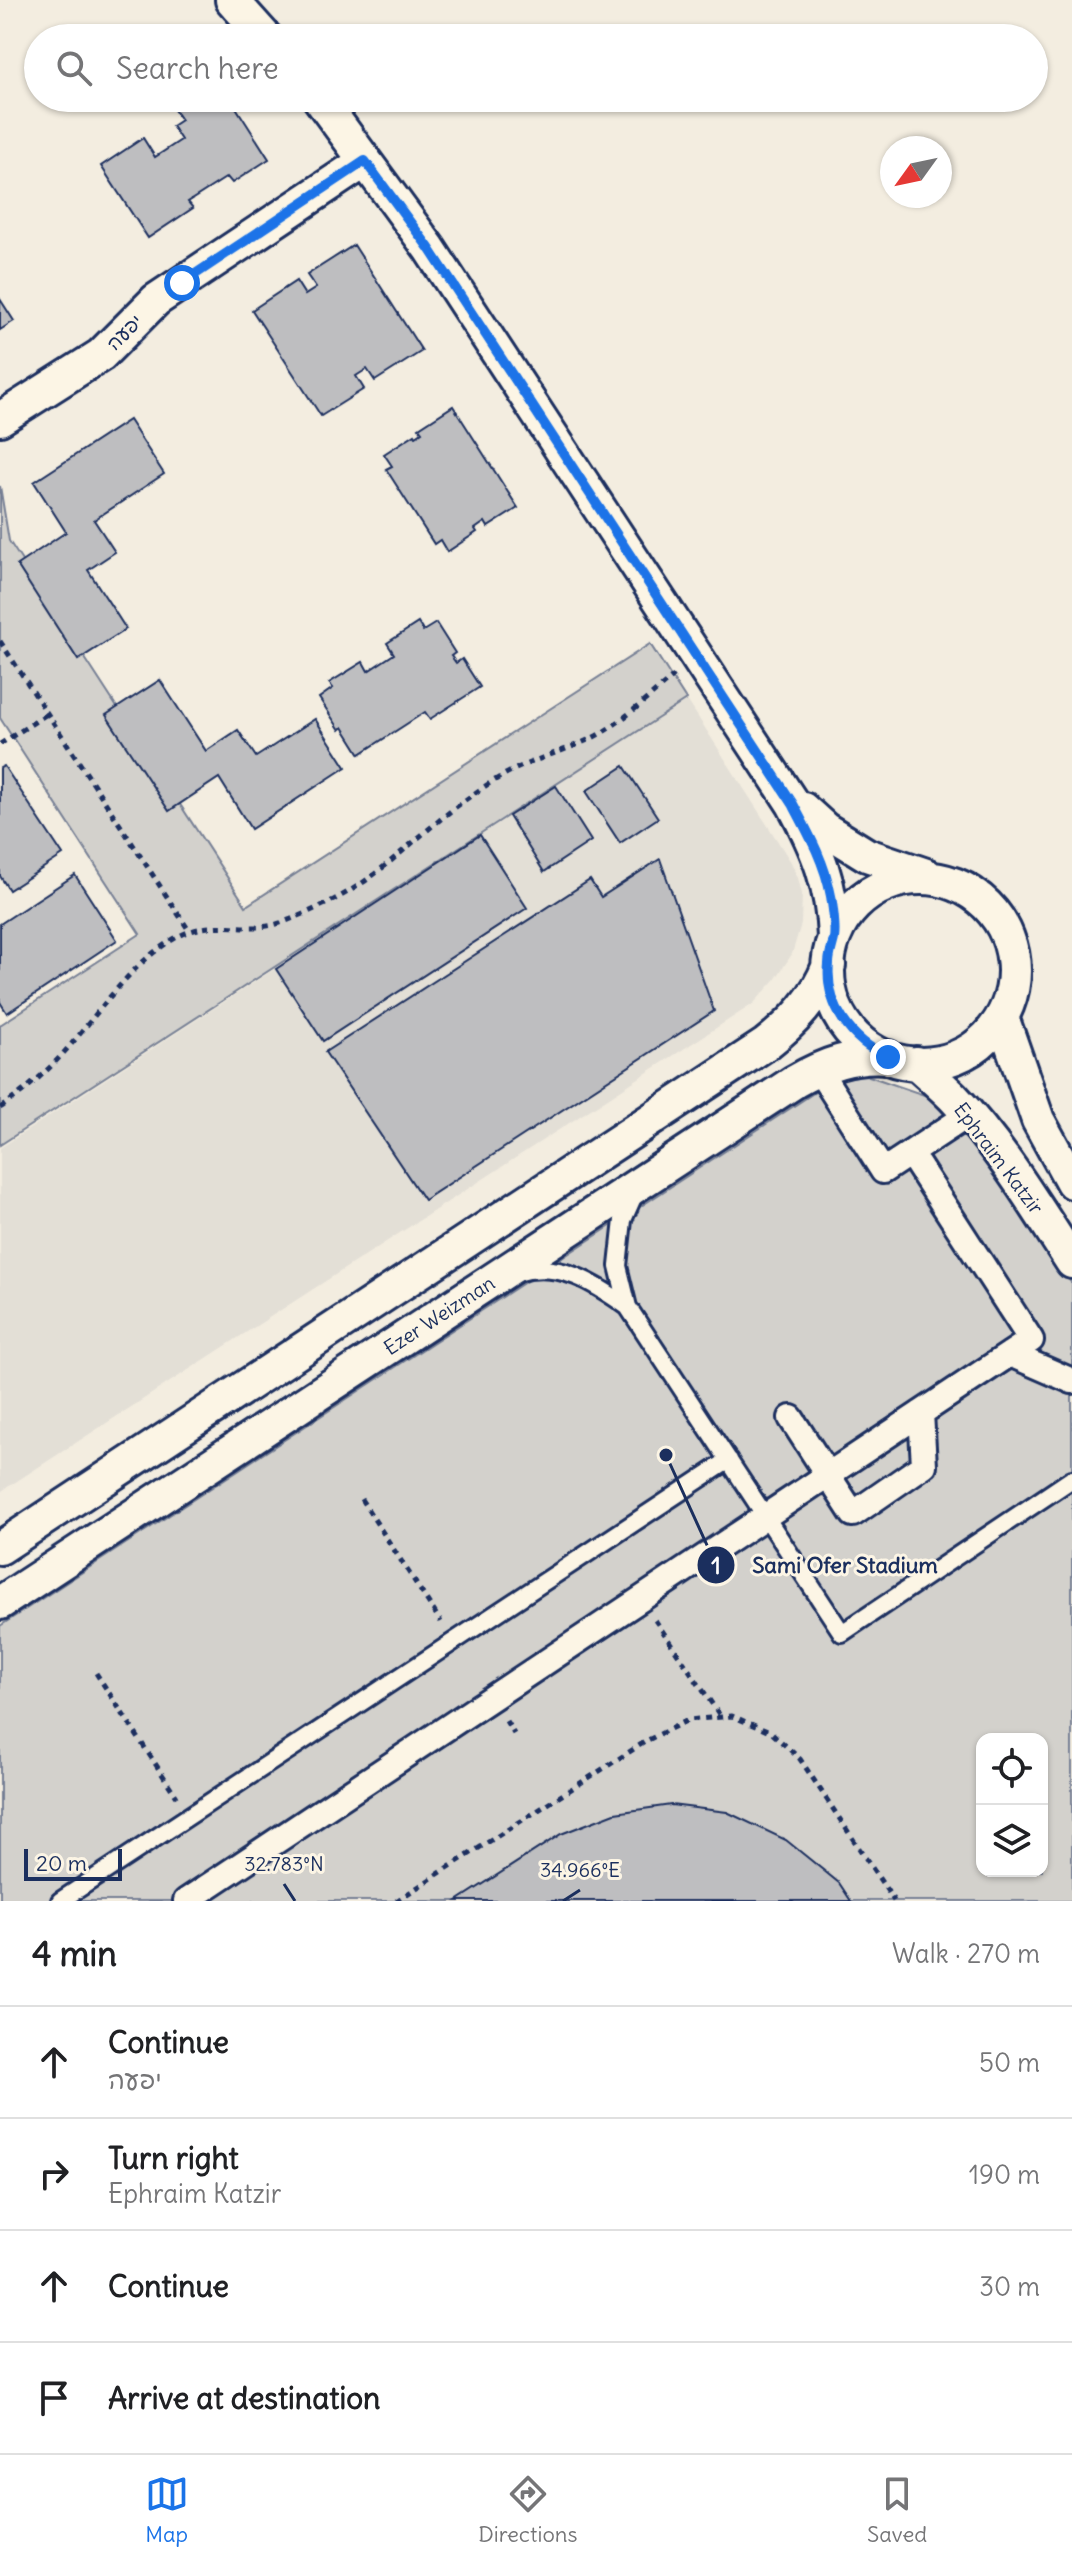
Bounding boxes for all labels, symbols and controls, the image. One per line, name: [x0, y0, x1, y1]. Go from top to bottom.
search box: [24, 24, 1048, 112]
icon: search: [52, 46, 96, 90]
text: Search here: [116, 49, 279, 87]
north arrow: [880, 136, 952, 208]
route start: [164, 265, 200, 301]
street label: יפעה: [101, 309, 147, 355]
route end: [870, 1039, 906, 1075]
street label: Ephraim Katzir: [949, 1097, 1049, 1219]
street label: Ezer Weizman: [379, 1270, 499, 1360]
callout: Sami Ofer Stadium: [696, 1542, 954, 1588]
text: 1: [711, 1550, 721, 1580]
text: Sami Ofer Stadium: [752, 1551, 938, 1579]
map controls: [976, 1733, 1048, 1877]
button: locate: [976, 1733, 1048, 1805]
button: layers: [976, 1805, 1048, 1877]
scale bar: [24, 1845, 122, 1881]
text: 20 m: [36, 1849, 87, 1877]
text: 32.783°N: [244, 1851, 324, 1876]
text: 34.966°E: [540, 1857, 620, 1882]
text: 4 min: [32, 1932, 117, 1975]
text: Walk · 270 m: [892, 1937, 1040, 1970]
text: Continue: [108, 2023, 229, 2061]
icon: ahead: [32, 2040, 76, 2084]
text: 50 m: [979, 2046, 1040, 2079]
text: יפעה: [108, 2063, 161, 2096]
text: Turn right: [108, 2139, 239, 2177]
icon: right: [32, 2152, 76, 2196]
text: 190 m: [969, 2158, 1040, 2191]
text: Ephraim Katzir: [108, 2177, 281, 2210]
icon: ahead: [32, 2264, 76, 2308]
text: Continue: [108, 2267, 229, 2305]
text: 30 m: [979, 2270, 1040, 2303]
icon: arrive: [32, 2376, 76, 2420]
text: Arrive at destination: [108, 2379, 380, 2417]
tab: Map: [145, 2472, 189, 2548]
tab: Directions: [478, 2472, 578, 2548]
tab: Saved: [867, 2472, 927, 2548]

